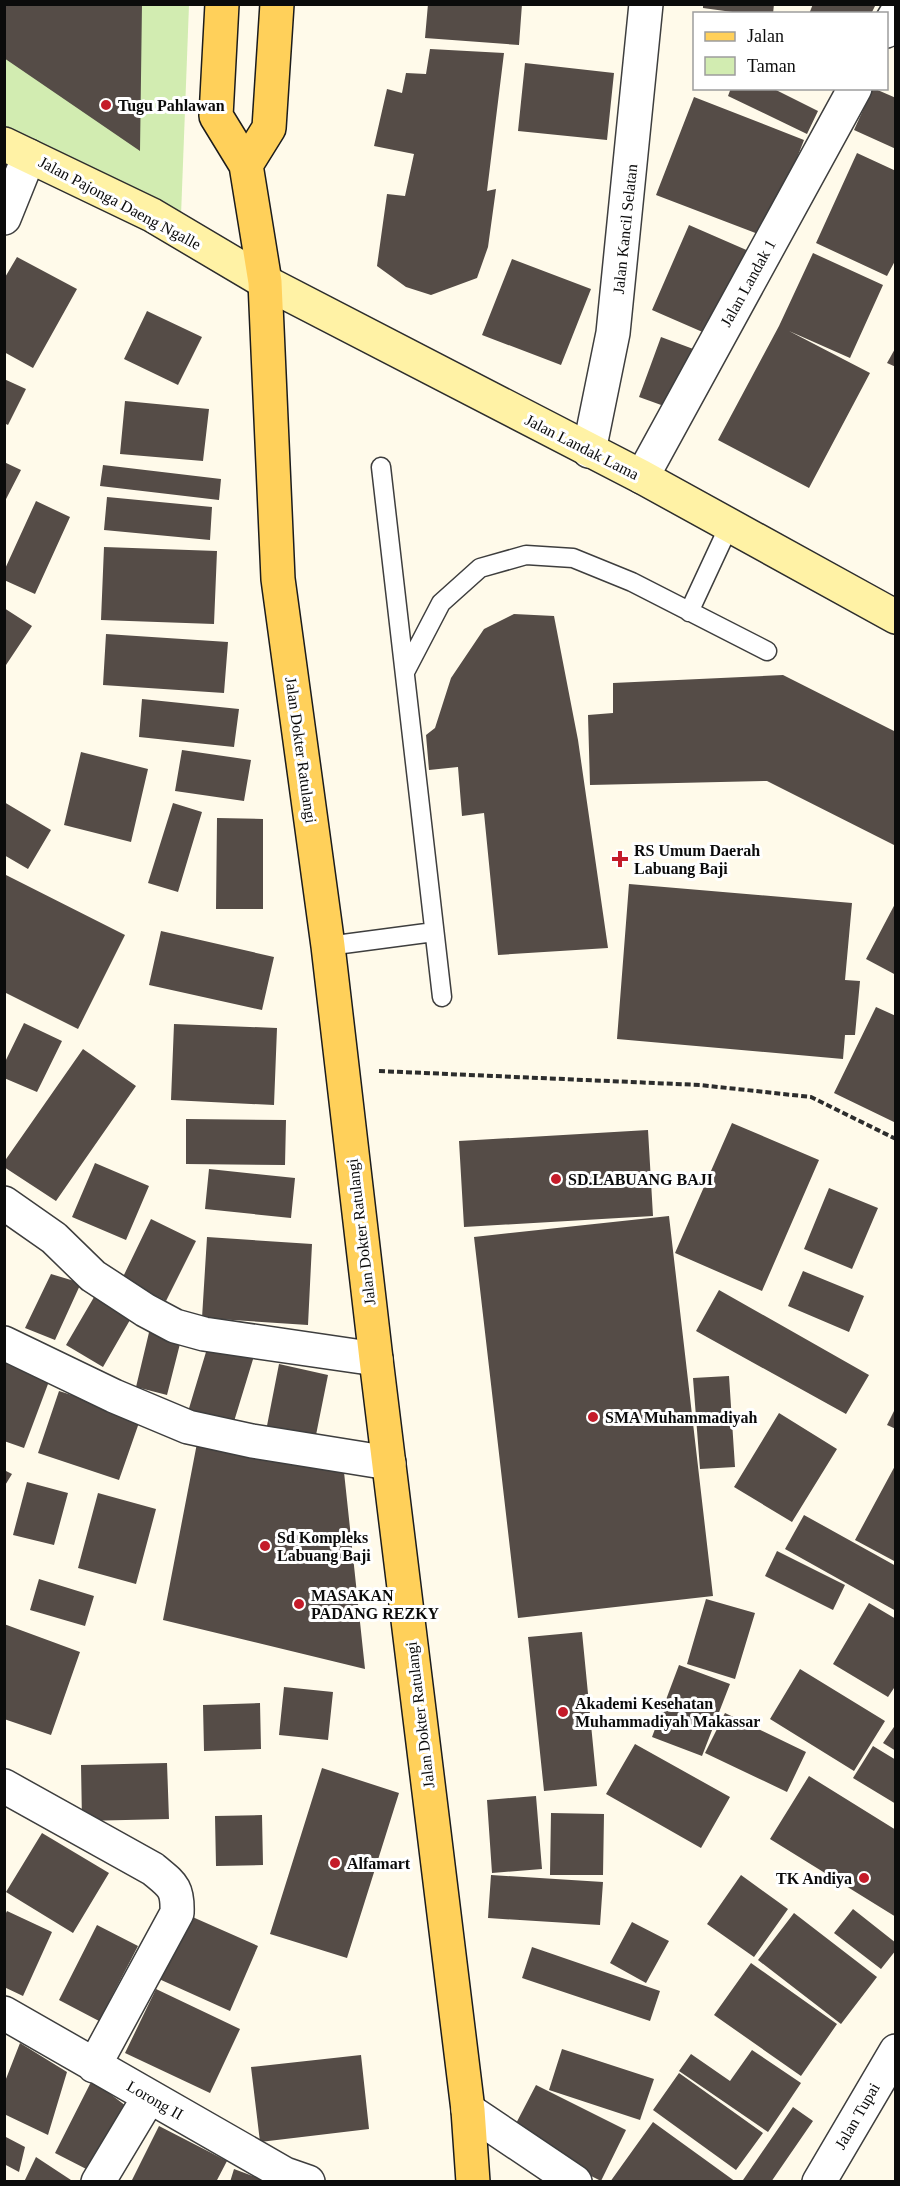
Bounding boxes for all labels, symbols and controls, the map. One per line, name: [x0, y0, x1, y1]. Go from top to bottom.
legend: [693, 12, 888, 90]
text: Jalan: [747, 26, 784, 46]
text: Taman: [747, 56, 796, 76]
place label: Tugu Pahlawan: [118, 97, 225, 115]
marker: Tugu Pahlawan: [99, 98, 113, 112]
street label: Jalan Pajonga Daeng Ngalle: [36, 153, 204, 254]
street label: Jalan Kancil Selatan: [610, 163, 640, 295]
street label: Jalan Landak 1: [717, 237, 779, 329]
street label: Jalan Landak Lama: [522, 411, 642, 483]
street label: Jalan Dokter Ratulangi: [281, 676, 320, 825]
place label: RS Umum Daerah Labuang Baji: [634, 842, 760, 878]
marker: RS Umum Daerah Labuang Baji: [611, 850, 629, 868]
street label: Jalan Dokter Ratulangi: [344, 1157, 379, 1306]
place label: SD.LABUANG BAJI: [568, 1171, 713, 1188]
marker: SD.LABUANG BAJI: [549, 1172, 563, 1186]
place label: SMA Muhammadiyah: [605, 1409, 758, 1427]
marker: SMA Muhammadiyah: [586, 1410, 600, 1424]
place label: Sd Kompleks Labuang Baji: [277, 1529, 371, 1565]
marker: Sd Kompleks Labuang Baji: [258, 1539, 272, 1553]
place label: MASAKAN PADANG REZKY: [311, 1587, 440, 1622]
marker: MASAKAN PADANG REZKY: [292, 1597, 306, 1611]
street label: Jalan Dokter Ratulangi: [403, 1640, 438, 1789]
place label: Akademi Kesehatan Muhammadiyah Makassar: [575, 1695, 760, 1731]
marker: Akademi Kesehatan Muhammadiyah Makassar: [556, 1705, 570, 1719]
place label: Alfamart: [347, 1855, 411, 1872]
marker: Alfamart: [328, 1856, 342, 1870]
place label: TK Andiya: [776, 1870, 852, 1888]
marker: TK Andiya: [857, 1871, 871, 1885]
street label: Lorong II: [124, 2077, 186, 2124]
street label: Jalan Tupai: [831, 2080, 884, 2153]

